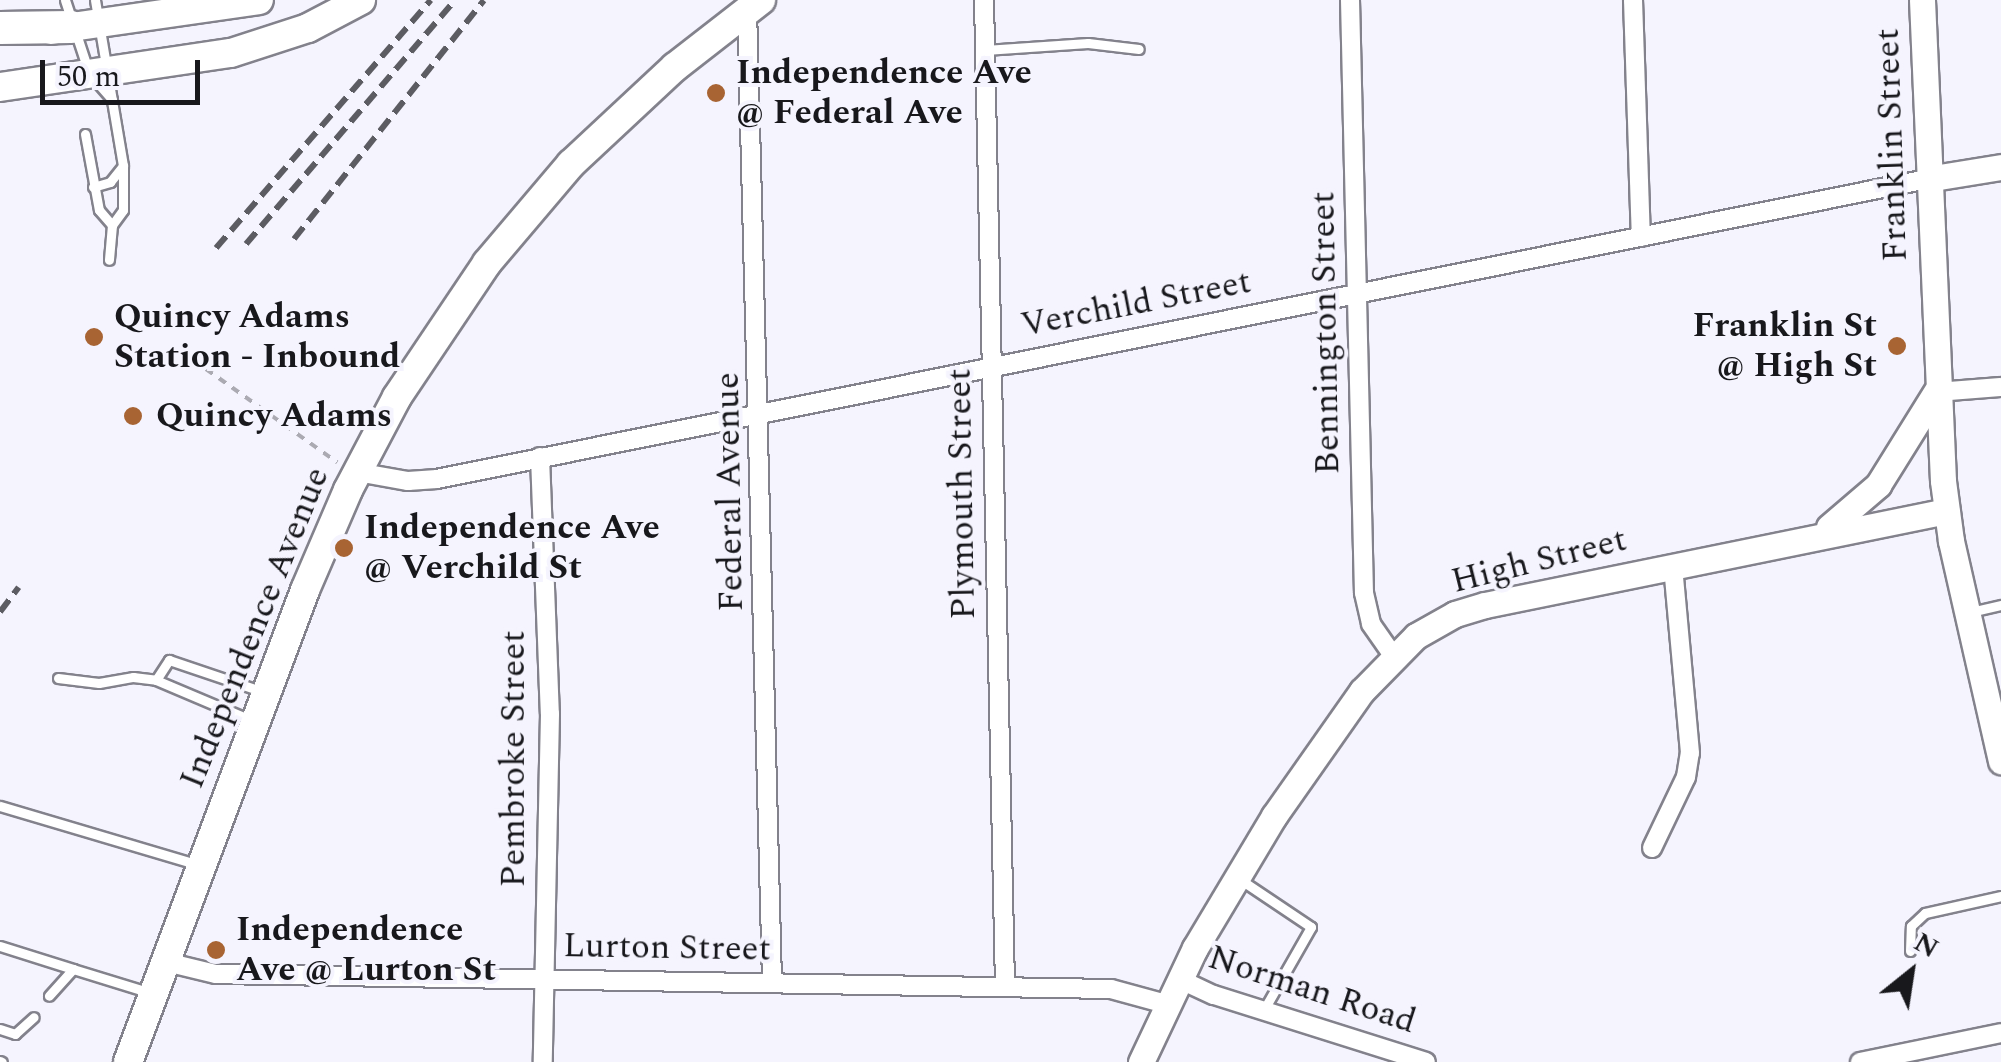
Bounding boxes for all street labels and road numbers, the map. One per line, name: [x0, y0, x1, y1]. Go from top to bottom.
street label: Franklin Street: [1867, 28, 1917, 262]
street label: Bennington Street: [1303, 191, 1349, 475]
street label: Verchild Street: [1017, 261, 1255, 347]
street label: Plymouth Street: [939, 368, 985, 620]
street label: Federal Avenue: [707, 372, 753, 612]
street label: Independence Avenue: [171, 461, 339, 795]
street label: High Street: [1447, 519, 1631, 603]
street label: Pembroke Street: [493, 630, 535, 888]
street label: Lurton Street: [563, 925, 771, 971]
street label: Norman Road: [1203, 937, 1421, 1043]

